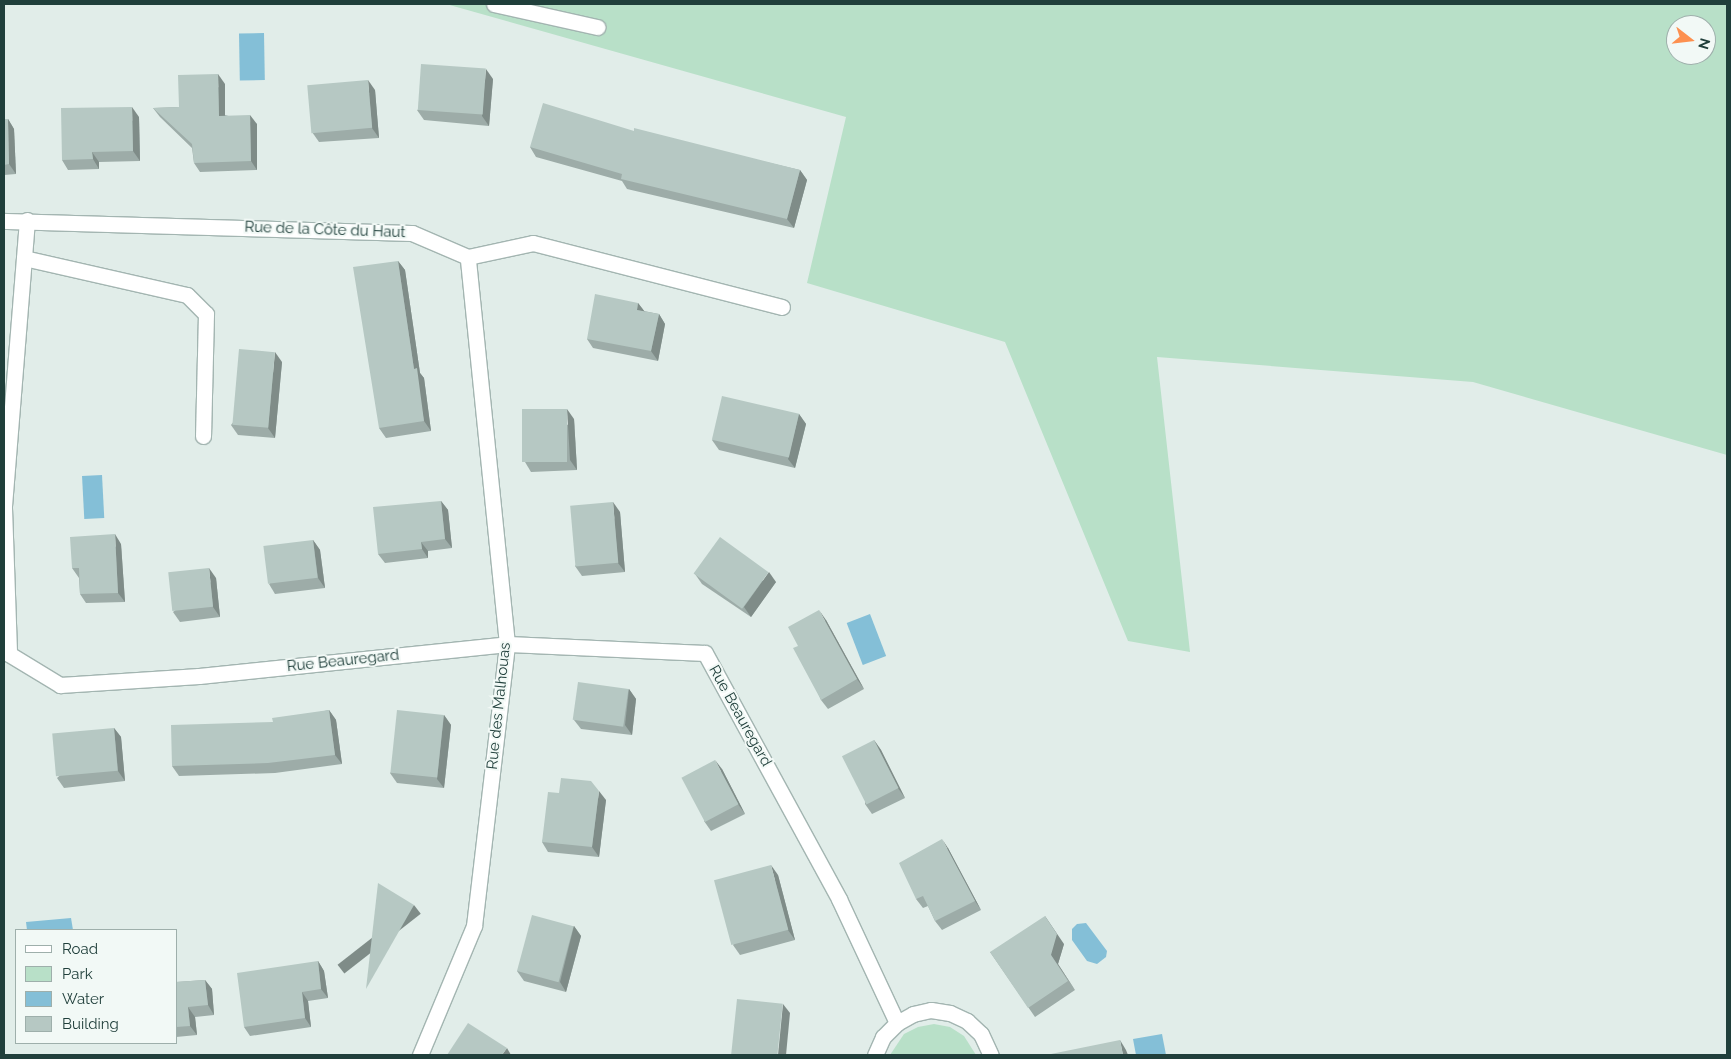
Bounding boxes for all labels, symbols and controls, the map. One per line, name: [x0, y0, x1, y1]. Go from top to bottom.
north arrow: [1666, 15, 1716, 65]
text: N: [1695, 37, 1714, 51]
street label: Rue de la Côte du Haut: [244, 218, 406, 242]
street label: Rue des Malhouas: [483, 642, 515, 770]
street label: Rue Beauregard: [286, 646, 400, 676]
street label: Rue Beauregard: [705, 662, 775, 770]
legend: [15, 929, 178, 1044]
text: Road: [62, 940, 98, 958]
text: Park: [62, 965, 93, 983]
text: Water: [62, 990, 104, 1008]
text: Building: [62, 1015, 119, 1033]

